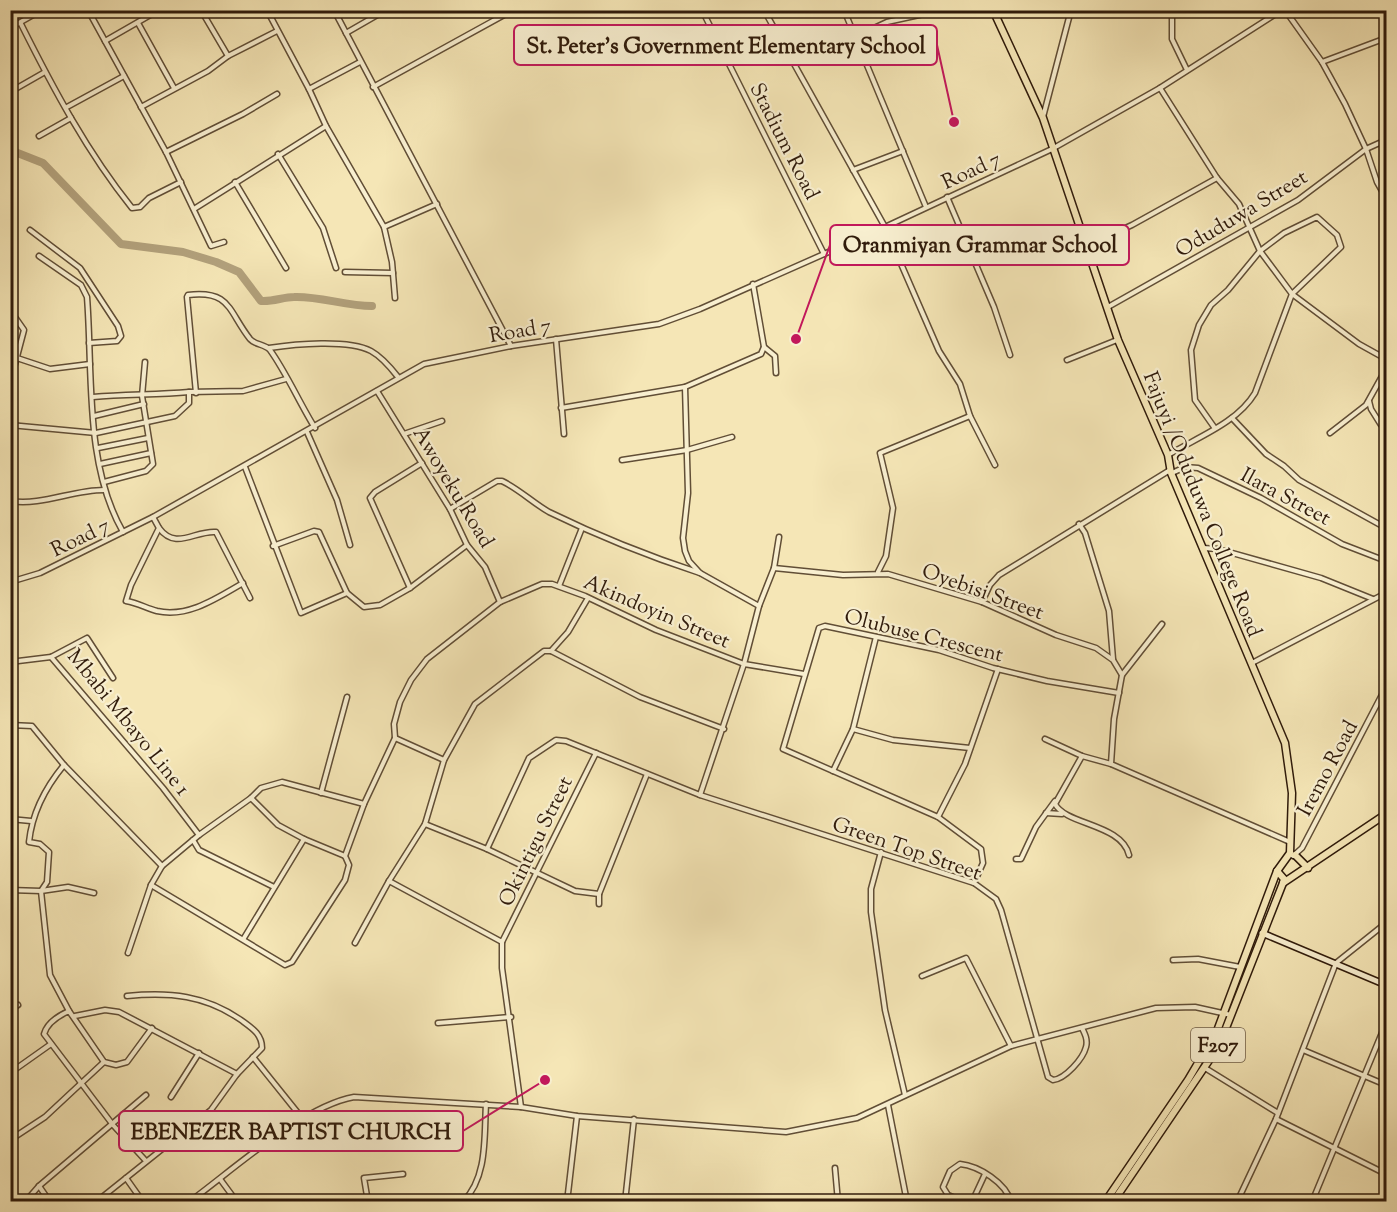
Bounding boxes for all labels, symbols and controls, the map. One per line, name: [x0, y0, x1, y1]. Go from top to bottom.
callout: St. Peter's Government Elementary School: [514, 25, 937, 65]
text: St. Peter's Government Elementary School: [526, 32, 927, 64]
street label: Stadium Road: [741, 78, 826, 206]
street label: Road 7: [937, 145, 1007, 199]
street label: Oduduwa Street: [1170, 163, 1314, 266]
callout: Oranmiyan Grammar School: [830, 225, 1129, 265]
text: Oranmiyan Grammar School: [843, 231, 1118, 263]
street label: Road 7: [487, 312, 554, 352]
street label: Fajuyi /Oduduwa College Road: [1134, 368, 1268, 642]
street label: Awoyeku Road: [404, 422, 500, 554]
street label: Ilara Street: [1235, 461, 1336, 534]
street label: Road 7: [46, 511, 116, 566]
street label: Oyebisi Street: [917, 557, 1048, 629]
street label: Akindoyin Street: [578, 568, 734, 657]
street label: Olubuse Crescent: [841, 603, 1006, 671]
street label: Mbabi Mbayo Line 1: [59, 643, 196, 803]
street label: Iremo Road: [1291, 715, 1367, 822]
street label: Okintigu Street: [492, 772, 581, 912]
street label: Green Top Street: [828, 810, 985, 889]
road number: F207: [1191, 1028, 1245, 1062]
callout: EBENEZER BAPTIST CHURCH: [119, 1111, 463, 1151]
text: EBENEZER BAPTIST CHURCH: [131, 1118, 452, 1150]

